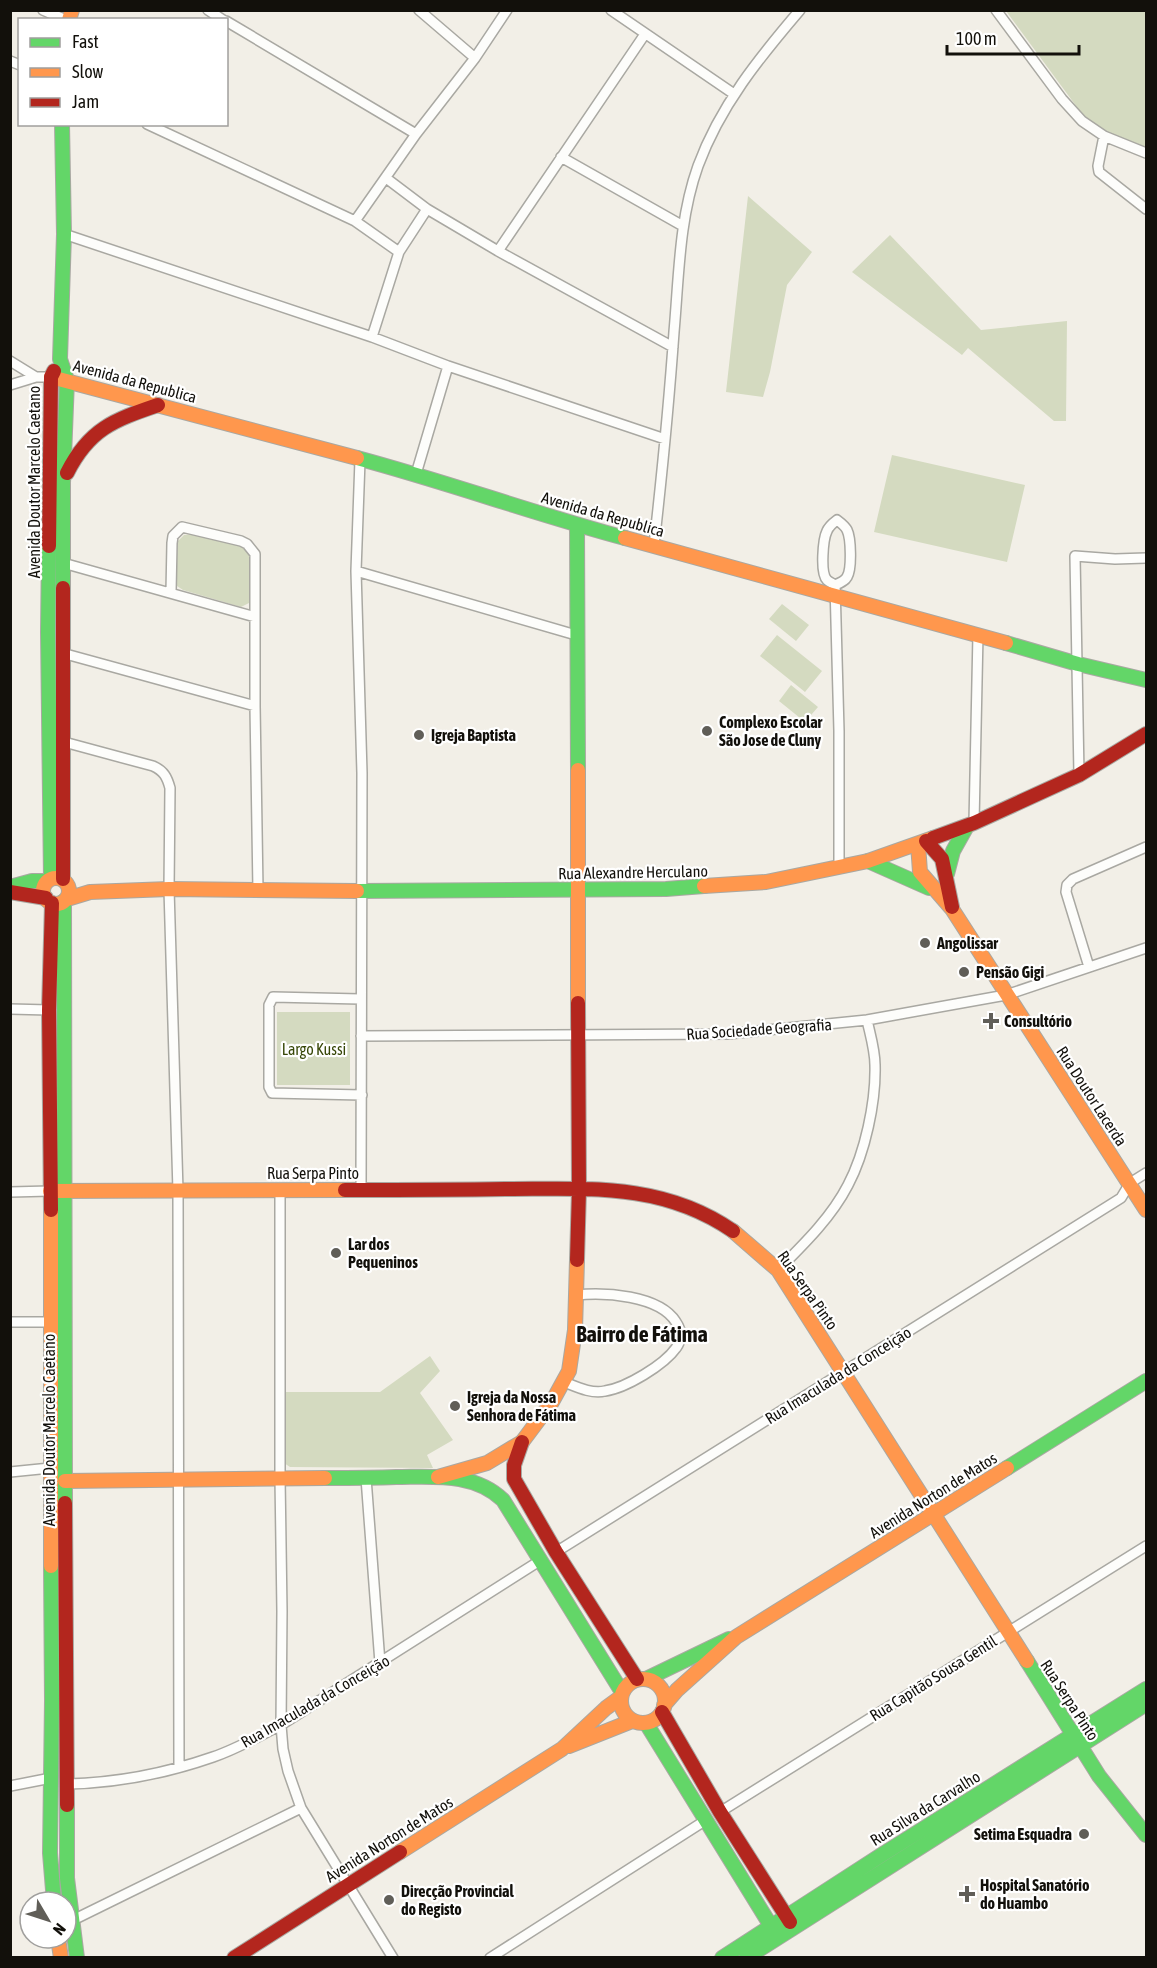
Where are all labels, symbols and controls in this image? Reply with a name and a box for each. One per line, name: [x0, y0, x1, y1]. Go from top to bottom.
legend: [18, 18, 228, 126]
scale bar: [947, 18, 1079, 56]
text: 100 m: [956, 28, 997, 49]
text: Fast: [72, 31, 99, 52]
text: Slow: [72, 61, 103, 82]
text: Jam: [72, 91, 99, 112]
street label: Avenida da Republica: [71, 356, 199, 407]
street label: Avenida Doutor Marcelo Caetano: [25, 386, 43, 578]
street label: Avenida da Republica: [539, 488, 666, 541]
place label: Complexo Escolar São Jose de Cluny: [719, 713, 823, 749]
marker: Complexo Escolar São Jose de Cluny: [700, 724, 714, 738]
place label: Igreja Baptista: [431, 726, 516, 744]
marker: Igreja Baptista: [412, 728, 426, 742]
street label: Rua Alexandre Herculano: [558, 862, 708, 882]
place label: Angolissar: [936, 934, 998, 952]
marker: Angolissar: [918, 936, 932, 950]
place label: Pensão Gigi: [976, 963, 1045, 981]
marker: Pensão Gigi: [957, 965, 971, 979]
marker: Consultório: [982, 1012, 1000, 1030]
place label: Consultório: [1004, 1012, 1072, 1030]
street label: Rua Sociedade Geografia: [686, 1015, 832, 1044]
park label: Largo Kussi: [282, 1040, 346, 1059]
street label: Rua Doutor Lacerda: [1053, 1043, 1131, 1149]
street label: Rua Serpa Pinto: [267, 1164, 359, 1183]
place label: Lar dos Pequeninos: [348, 1235, 418, 1271]
marker: Lar dos Pequeninos: [329, 1246, 343, 1260]
street label: Rua Serpa Pinto: [773, 1247, 842, 1334]
district label: Bairro de Fátima: [576, 1321, 708, 1347]
street label: Rua Imaculada da Conceição: [762, 1323, 915, 1428]
street label: Avenida Doutor Marcelo Caetano: [40, 1334, 58, 1526]
place label: Igreja da Nossa Senhora de Fátima: [467, 1388, 576, 1424]
marker: Igreja da Nossa Senhora de Fátima: [448, 1399, 462, 1413]
street label: Avenida Norton de Matos: [866, 1448, 1000, 1541]
street label: Rua Capitão Sousa Gentil: [866, 1631, 1001, 1725]
street label: Rua Imaculada da Conceição: [238, 1651, 393, 1752]
street label: Rua Serpa Pinto: [1037, 1656, 1103, 1744]
street label: Rua Silva da Carvalho: [867, 1767, 983, 1849]
street label: Avenida Norton de Matos: [322, 1792, 456, 1885]
place label: Setima Esquadra: [974, 1825, 1072, 1843]
marker: Setima Esquadra: [1077, 1827, 1091, 1841]
place label: Hospital Sanatório do Huambo: [980, 1876, 1090, 1912]
place label: Direcção Provincial do Registo: [401, 1882, 515, 1918]
marker: Hospital Sanatório do Huambo: [958, 1885, 976, 1903]
north arrow: [18, 1890, 78, 1950]
marker: Direcção Provincial do Registo: [382, 1893, 396, 1907]
text: N: [50, 1920, 70, 1939]

